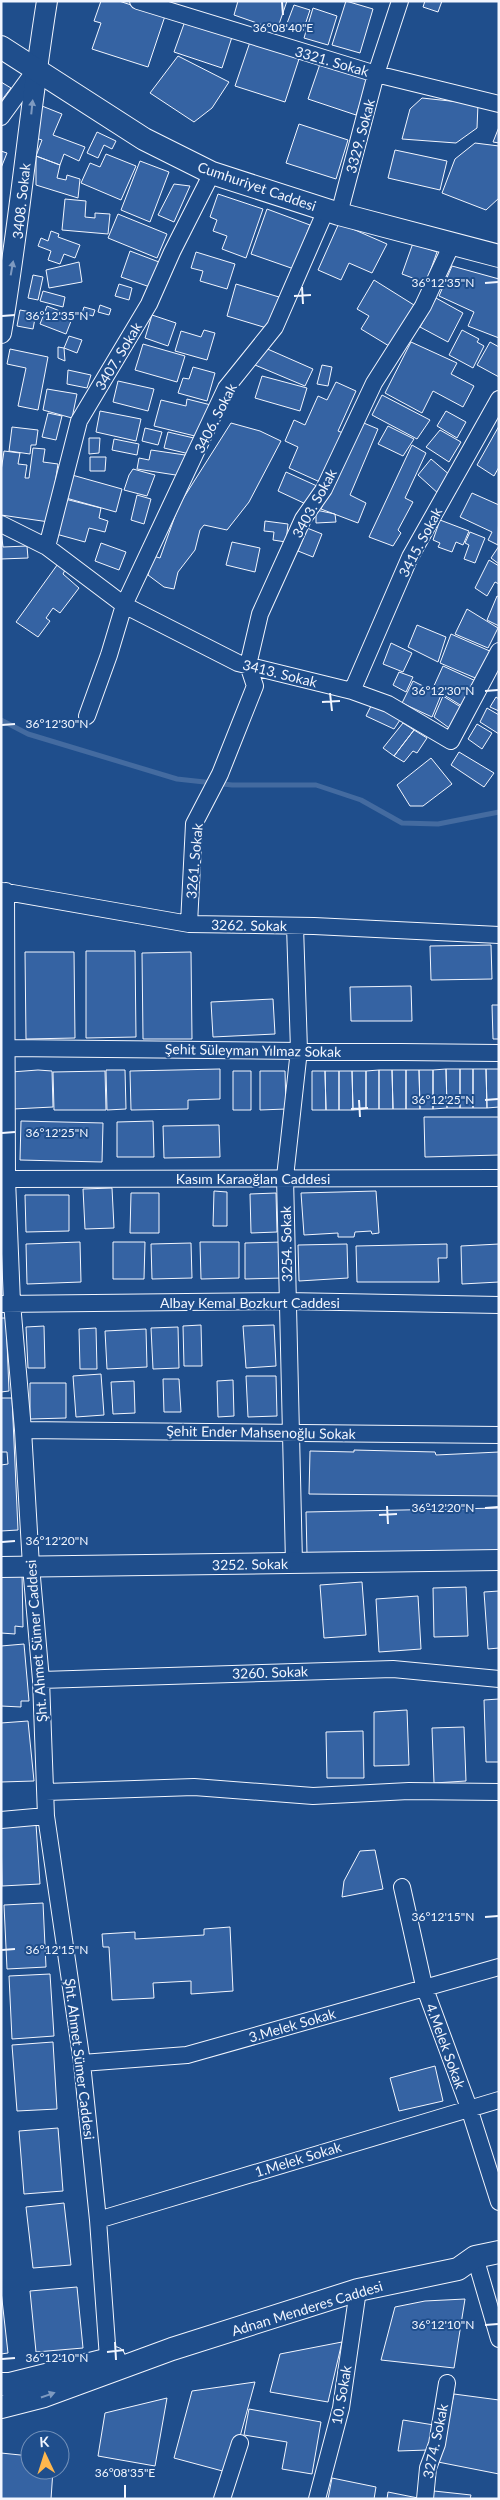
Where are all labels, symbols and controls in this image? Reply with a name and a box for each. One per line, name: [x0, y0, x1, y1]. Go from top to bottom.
text: 36°08'40"E: [253, 20, 313, 35]
street label: 3321. Sokak: [293, 42, 372, 80]
street label: 3329. Sokak: [342, 96, 378, 175]
one-way arrow: [28, 98, 36, 114]
street label: Cumhuriyet Caddesi: [195, 158, 319, 214]
street label: 3408. Sokak: [9, 161, 34, 240]
one-way arrow: [9, 260, 17, 276]
text: 36°12'35"N: [412, 275, 474, 290]
text: 36°12'35"N: [26, 308, 88, 323]
street label: 3407. Sokak: [91, 318, 145, 393]
street label: 3406. Sokak: [190, 379, 240, 456]
street label: 3403. Sokak: [288, 465, 340, 540]
street label: 3415. Sokak: [395, 504, 446, 580]
street label: 3413. Sokak: [241, 656, 320, 691]
text: 36°12'30"N: [412, 683, 474, 698]
text: 36°12'30"N: [26, 716, 88, 731]
street label: 3261. Sokak: [182, 822, 206, 900]
street label: 3262. Sokak: [211, 916, 288, 934]
street label: Şehit Süleyman Yılmaz Sokak: [165, 1040, 342, 1060]
text: 36°12'25"N: [412, 1092, 474, 1107]
text: 36°12'25"N: [26, 1125, 88, 1140]
street label: Kasım Karaoğlan Caddesi: [176, 1170, 330, 1187]
street label: 3254. Sokak: [277, 1205, 295, 1282]
street label: Albay Kemal Bozkurt Caddesi: [160, 1294, 340, 1311]
street label: Şehit Ender Mahsenoğlu Sokak: [166, 1422, 357, 1442]
text: 36°12'20"N: [412, 1500, 474, 1515]
text: 36°12'20"N: [26, 1533, 88, 1548]
street label: 3252. Sokak: [212, 1555, 289, 1573]
street label: Şht. Ahmet Sümer Caddesi: [22, 1559, 50, 1723]
street label: 3260. Sokak: [232, 1662, 309, 1682]
text: 36°12'15"N: [412, 1909, 474, 1924]
text: 36°12'15"N: [26, 1942, 88, 1957]
street label: Şht. Ahmet Sümer Caddesi: [62, 1977, 98, 2141]
street label: 4.Melek Sokak: [423, 2001, 470, 2092]
street label: 3.Melek Sokak: [247, 2004, 338, 2046]
street label: 1.Melek Sokak: [253, 2138, 344, 2180]
street label: Adnan Menderes Caddesi: [229, 2277, 385, 2339]
text: 36°12'10"N: [412, 2317, 474, 2332]
text: 36°12'10"N: [26, 2350, 88, 2365]
street label: 10. Sokak: [327, 2363, 355, 2426]
one-way arrow: [41, 2390, 56, 2398]
street label: 3274. Sokak: [419, 2401, 451, 2480]
north arrow: [20, 2430, 70, 2480]
text: K: [39, 2433, 50, 2450]
text: 36°08'35"E: [95, 2465, 155, 2480]

